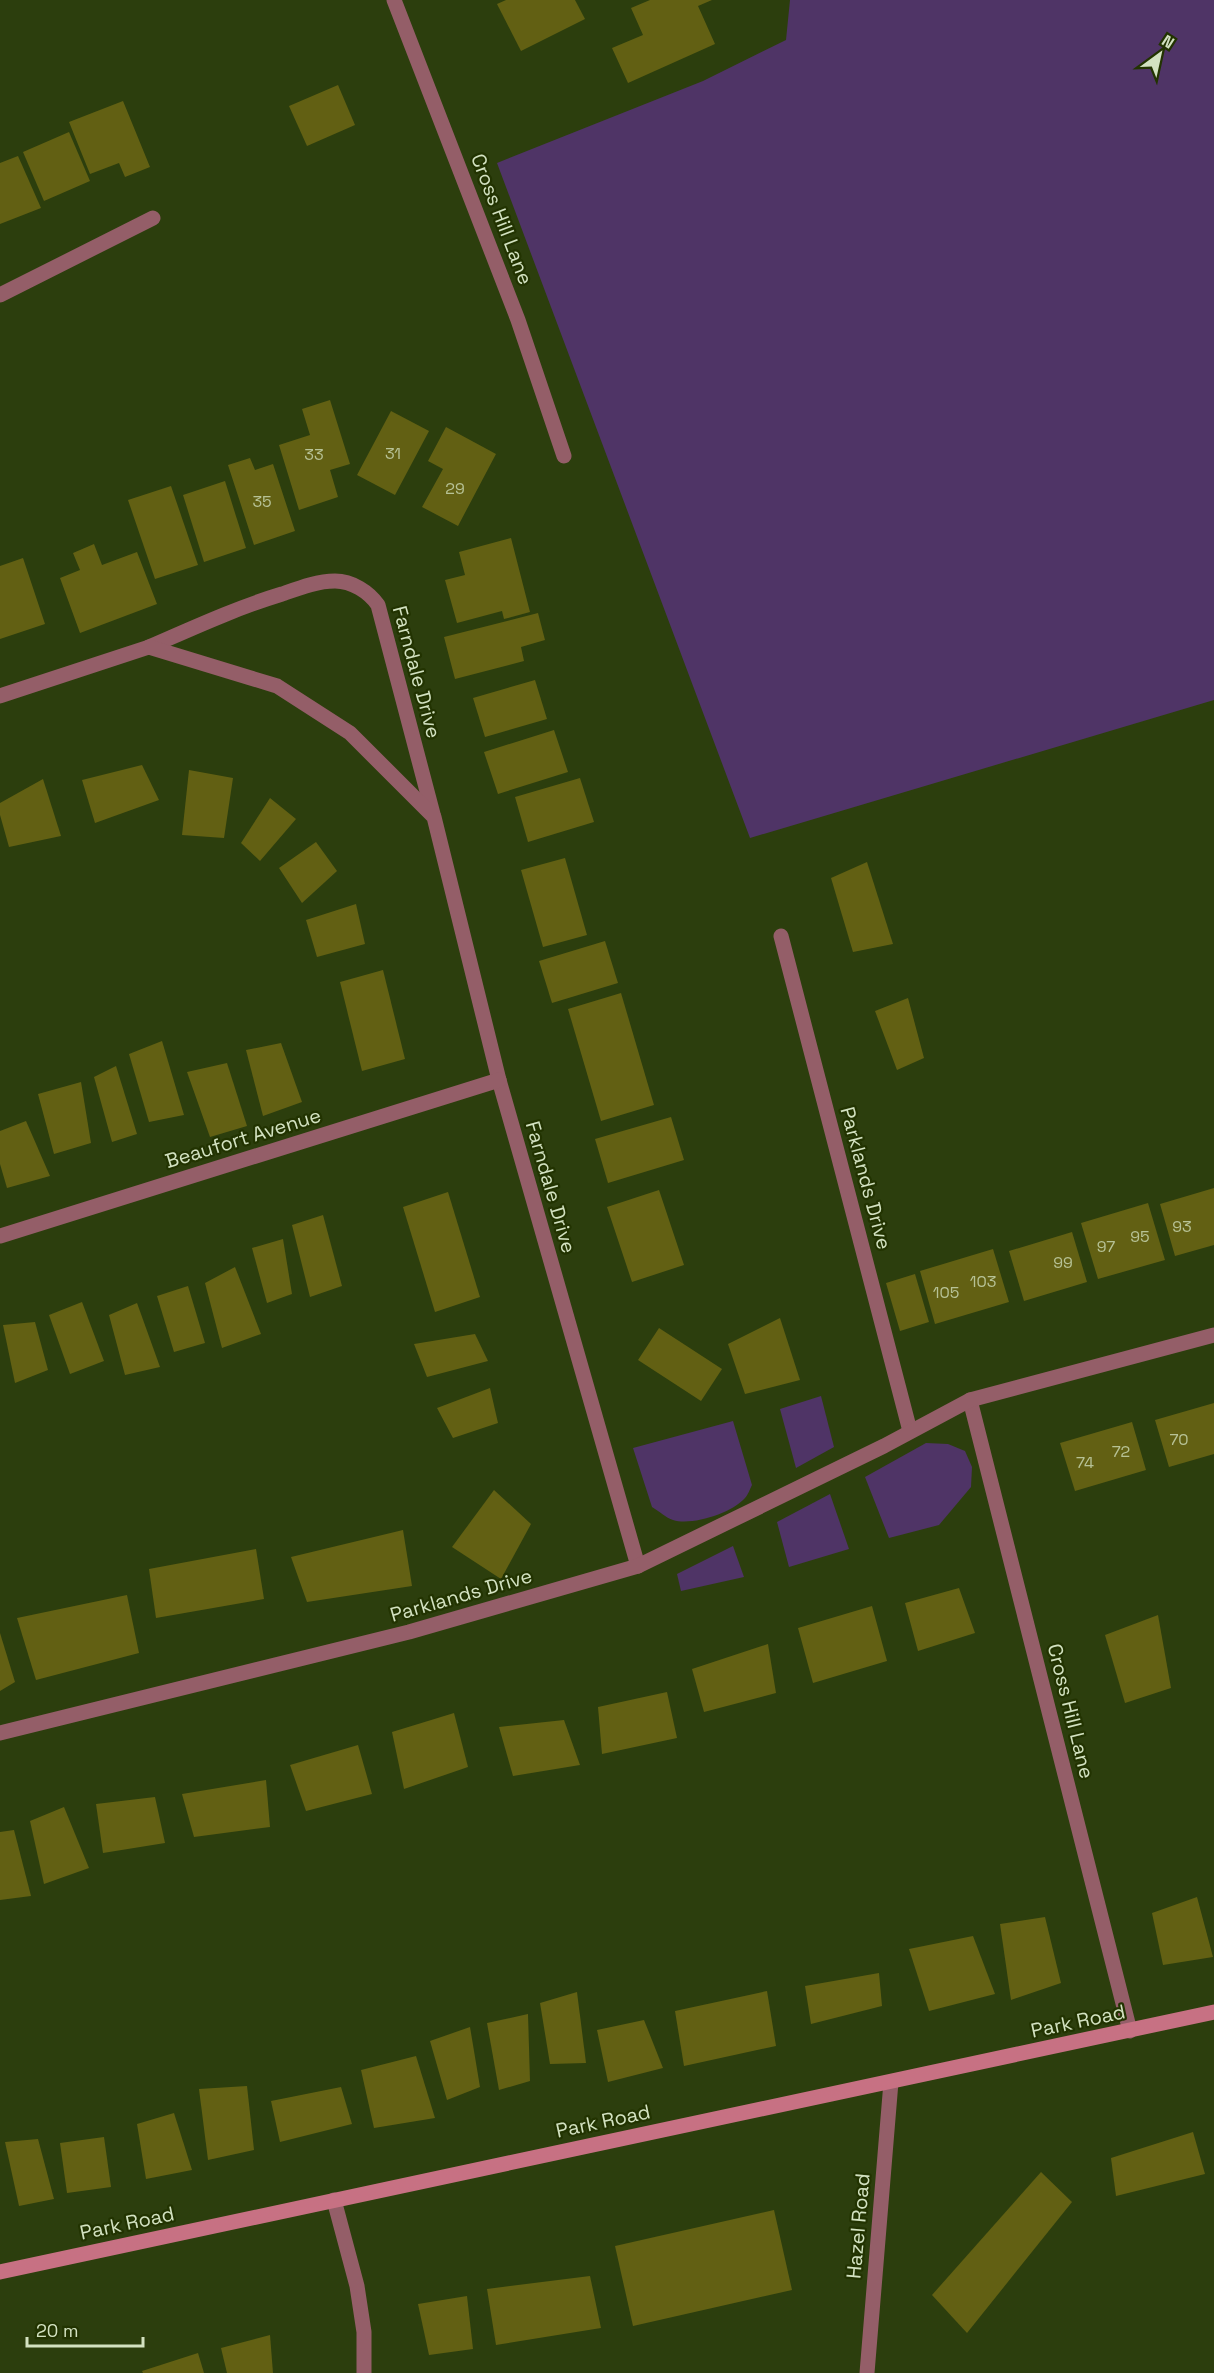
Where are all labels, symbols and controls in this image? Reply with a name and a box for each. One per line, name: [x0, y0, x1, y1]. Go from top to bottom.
north arrow: [1130, 24, 1190, 84]
text: N: [1158, 30, 1178, 54]
street label: Cross Hill Lane: [465, 150, 539, 288]
house number: 31: [385, 443, 401, 464]
house number: 33: [304, 444, 324, 465]
house number: 29: [445, 478, 465, 499]
house number: 35: [252, 491, 272, 512]
street label: Farndale Drive: [387, 603, 447, 741]
street label: Beaufort Avenue: [162, 1102, 324, 1174]
street label: Parklands Drive: [834, 1104, 898, 1252]
street label: Farndale Drive: [520, 1118, 582, 1256]
house number: 93: [1172, 1216, 1192, 1237]
house number: 95: [1130, 1226, 1150, 1247]
house number: 97: [1097, 1236, 1115, 1257]
house number: 99: [1053, 1252, 1073, 1273]
house number: 103: [970, 1271, 996, 1292]
house number: 105: [933, 1282, 959, 1303]
house number: 70: [1169, 1429, 1189, 1450]
house number: 72: [1112, 1441, 1130, 1462]
house number: 74: [1076, 1452, 1094, 1473]
street label: Parklands Drive: [387, 1562, 535, 1628]
street label: Cross Hill Lane: [1042, 1641, 1100, 1781]
street label: Park Road: [1028, 1998, 1128, 2044]
street label: Park Road: [553, 2098, 653, 2144]
street label: Hazel Road: [840, 2172, 876, 2280]
street label: Park Road: [77, 2200, 177, 2246]
scale bar: [27, 2310, 142, 2348]
text: 20 m: [36, 2319, 79, 2342]

